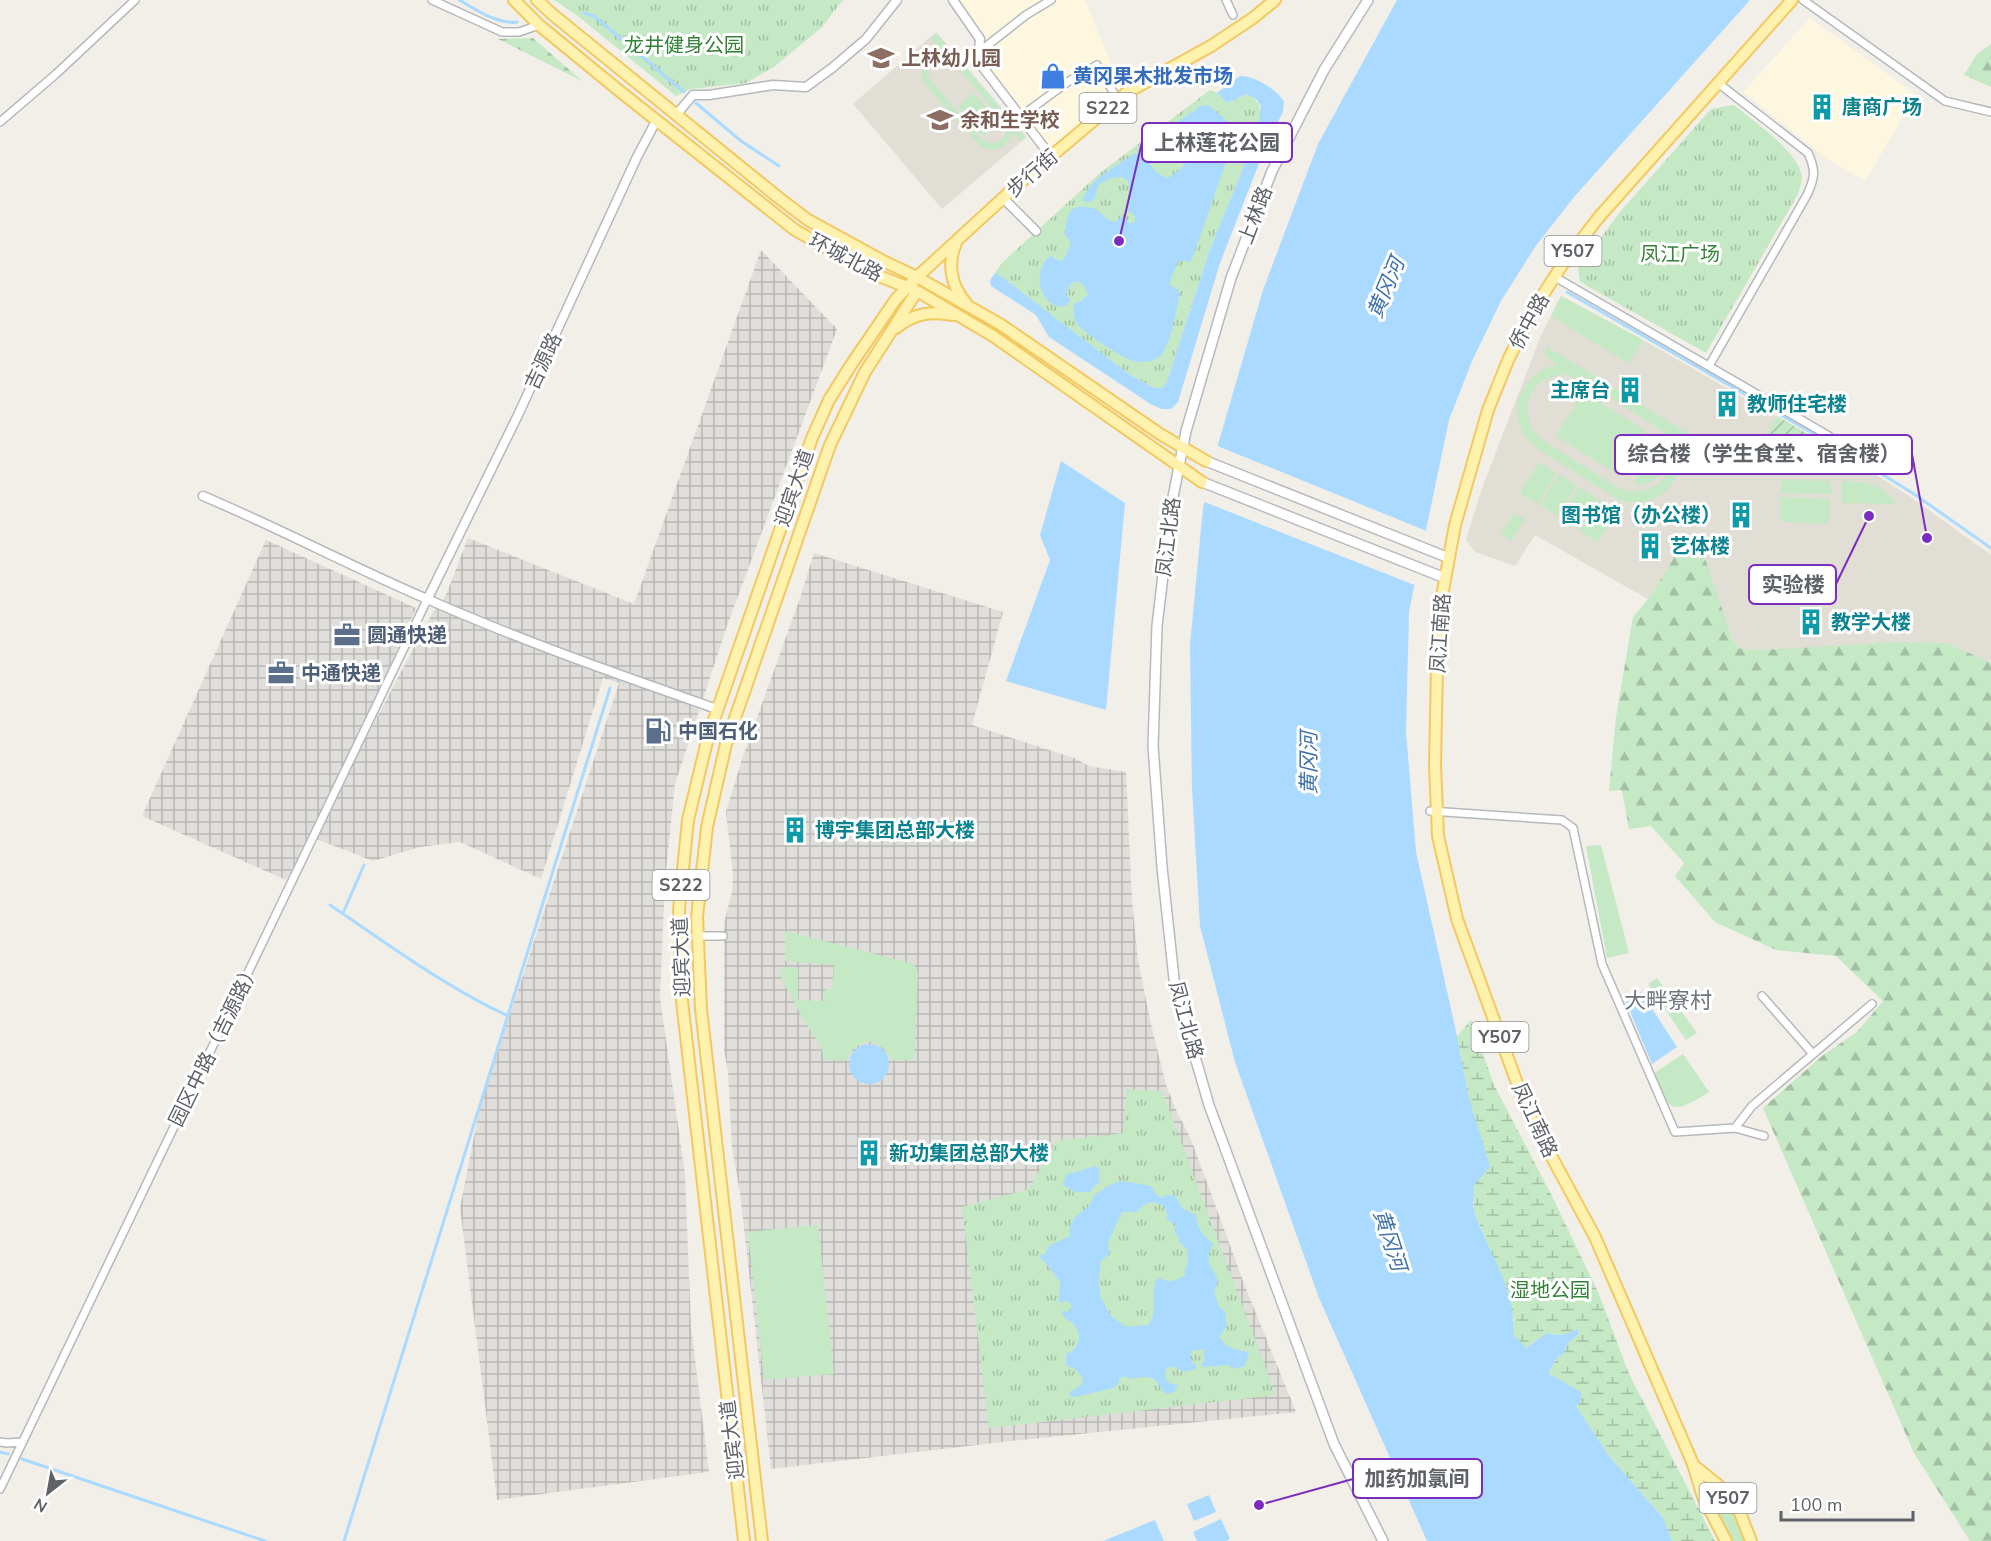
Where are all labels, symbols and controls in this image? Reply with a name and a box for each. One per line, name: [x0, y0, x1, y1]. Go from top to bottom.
park label: 龙井健身公园: [624, 32, 744, 59]
school or university icon: 上林幼儿园: [866, 43, 896, 73]
place label: 上林幼儿园: [901, 45, 1001, 72]
shop icon: 黄冈果木批发市场: [1038, 61, 1068, 91]
place label: 黄冈果木批发市场: [1073, 63, 1233, 90]
building icon: 唐商广场: [1807, 92, 1837, 122]
road number: S222: [1080, 93, 1136, 123]
place label: 唐商广场: [1842, 94, 1922, 121]
school or university icon: 余和生学校: [925, 105, 955, 135]
place label: 余和生学校: [960, 107, 1060, 134]
callout: 上林莲花公园: [1142, 123, 1292, 162]
text: 上林莲花公园: [1154, 129, 1280, 157]
street label: 步行街: [1001, 144, 1064, 203]
street label: 上林路: [1232, 182, 1279, 248]
street label: 环城北路: [804, 227, 887, 288]
road number: Y507: [1544, 236, 1602, 266]
park label: 凤江广场: [1640, 241, 1720, 268]
water label: 黄冈河: [1361, 250, 1413, 322]
street label: 侨中路: [1503, 288, 1556, 354]
street label: 吉源路: [519, 328, 568, 394]
building icon: 主席台: [1615, 375, 1645, 405]
place label: 主席台: [1550, 377, 1610, 404]
building icon: 教师住宅楼: [1712, 389, 1742, 419]
place label: 教师住宅楼: [1747, 391, 1847, 418]
callout: 综合楼（学生食堂、宿舍楼）: [1615, 435, 1912, 474]
text: 综合楼（学生食堂、宿舍楼）: [1628, 440, 1901, 468]
street label: 迎宾大道: [769, 446, 820, 530]
street label: 凤江北路: [1150, 496, 1187, 578]
building icon: 图书馆（办公楼）: [1726, 500, 1756, 530]
place label: 图书馆（办公楼）: [1561, 502, 1721, 529]
building icon: 艺体楼: [1635, 531, 1665, 561]
place label: 艺体楼: [1670, 533, 1730, 560]
callout: 实验楼: [1749, 565, 1836, 604]
text: 实验楼: [1762, 571, 1825, 599]
street label: 凤江南路: [1424, 592, 1457, 674]
building icon: 教学大楼: [1796, 607, 1826, 637]
place label: 教学大楼: [1831, 609, 1911, 636]
office icon: 圆通快递: [332, 620, 362, 650]
place label: 圆通快递: [367, 622, 447, 649]
office icon: 中通快递: [266, 658, 296, 688]
place label: 中通快递: [301, 660, 381, 687]
fuel station icon: 中国石化: [643, 716, 673, 746]
place label: 中国石化: [678, 718, 758, 745]
water label: 黄冈河: [1295, 728, 1323, 795]
building icon: 博宇集团总部大楼: [780, 815, 810, 845]
place label: 博宇集团总部大楼: [815, 817, 975, 844]
road number: S222: [652, 870, 710, 900]
street label: 迎宾大道: [667, 917, 696, 997]
street label: 园区中路（吉源路）: [163, 957, 266, 1131]
street label: 凤江北路: [1162, 978, 1209, 1062]
district label: 大畔寮村: [1624, 986, 1712, 1016]
road number: Y507: [1472, 1022, 1528, 1052]
street label: 凤江南路: [1505, 1078, 1564, 1162]
building icon: 新功集团总部大楼: [854, 1138, 884, 1168]
place label: 新功集团总部大楼: [889, 1140, 1049, 1167]
water label: 黄冈河: [1367, 1206, 1414, 1278]
park label: 湿地公园: [1510, 1277, 1590, 1304]
street label: 迎宾大道: [714, 1399, 751, 1481]
callout: 加药加氯间: [1353, 1459, 1482, 1498]
north arrow: [18, 1463, 78, 1523]
text: 加药加氯间: [1365, 1465, 1470, 1493]
road number: Y507: [1700, 1483, 1756, 1513]
scale bar: [1781, 1484, 1913, 1522]
text: N: [30, 1492, 52, 1518]
text: 100 m: [1790, 1493, 1842, 1517]

